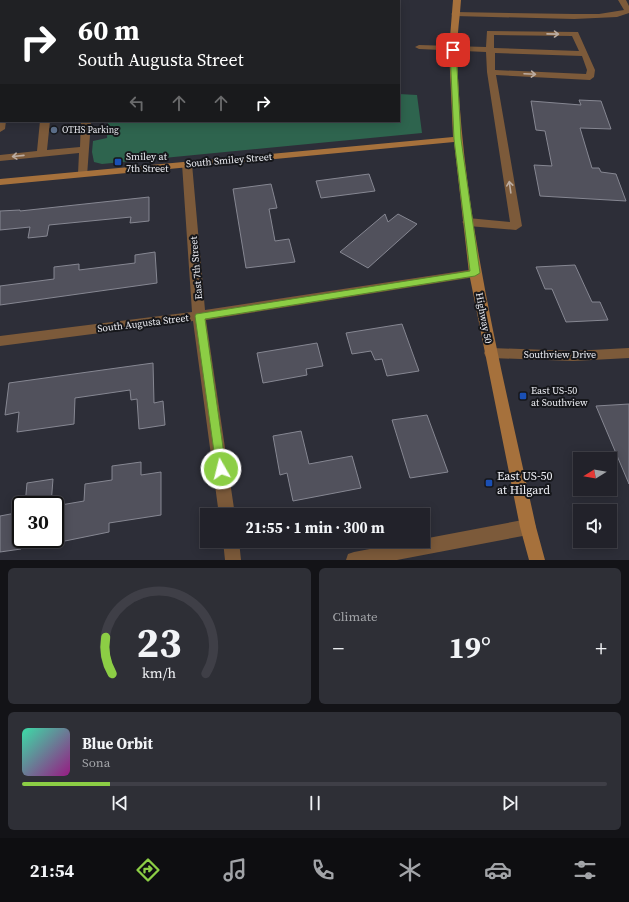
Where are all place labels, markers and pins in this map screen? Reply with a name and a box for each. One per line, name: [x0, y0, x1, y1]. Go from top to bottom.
pin: [436, 33, 470, 67]
place label: OTHS Parking: [62, 124, 119, 136]
marker: OTHS Parking: [49, 125, 59, 135]
place label: Smiley at 7th Street: [126, 150, 169, 175]
marker: Smiley at 7th Street: [113, 157, 123, 167]
place label: East US-50 at Southview: [531, 384, 588, 409]
marker: East US-50 at Southview: [518, 391, 528, 401]
place label: East US-50 at Hilgard: [497, 468, 553, 498]
marker: East US-50 at Hilgard: [484, 478, 494, 488]

